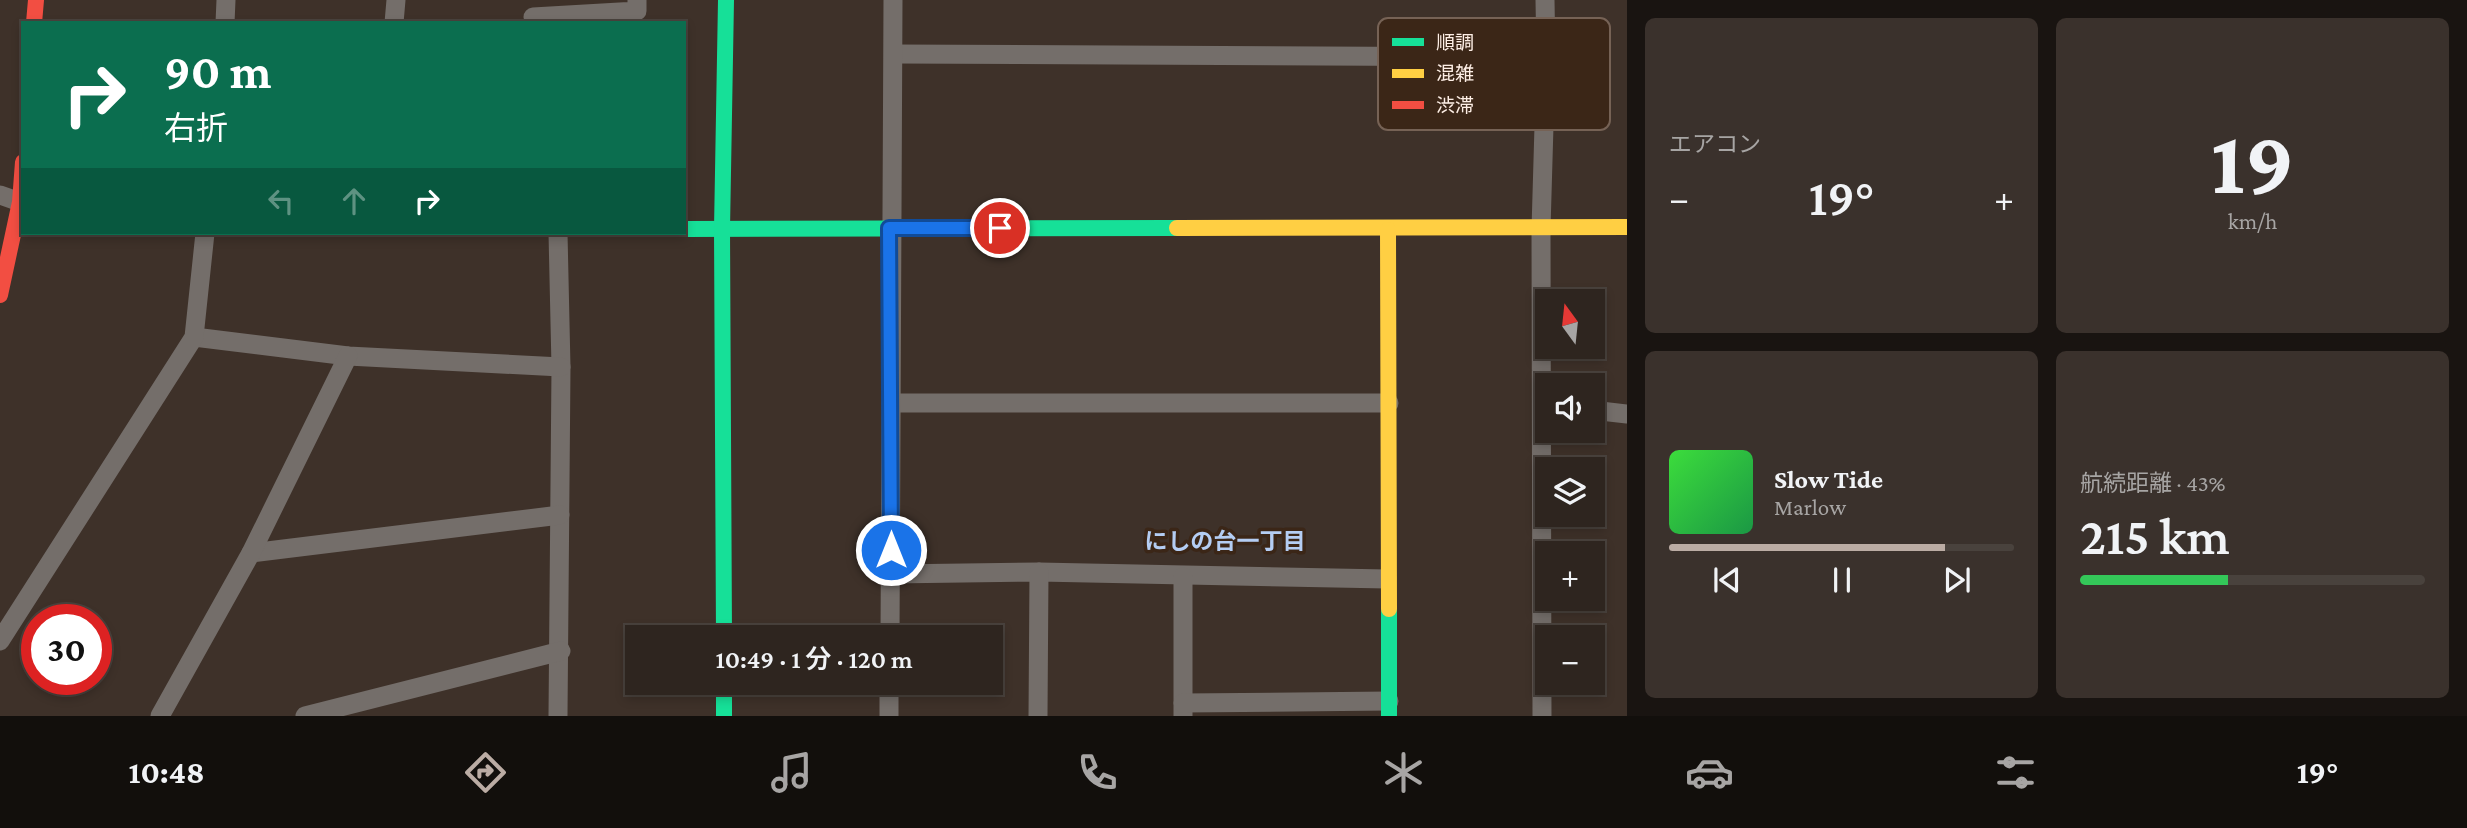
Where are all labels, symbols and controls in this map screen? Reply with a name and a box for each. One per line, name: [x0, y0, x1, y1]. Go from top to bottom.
legend: [1378, 18, 1610, 130]
text: 順調: [1436, 32, 1474, 53]
text: 90 m: [164, 44, 271, 99]
icon: right: [49, 49, 140, 140]
text: 混雑: [1436, 63, 1474, 84]
text: 渋滞: [1436, 95, 1474, 116]
text: 右折: [164, 110, 228, 146]
text: 19: [2211, 111, 2294, 213]
text: エアコン: [1669, 131, 1761, 157]
text: 19°: [1809, 168, 1874, 226]
text: −: [1669, 177, 1689, 219]
text: +: [1994, 177, 2014, 219]
icon: left: [262, 182, 300, 220]
icon: ahead: [335, 182, 373, 220]
icon: right: [408, 182, 446, 220]
pin: [970, 198, 1030, 258]
text: km/h: [2228, 208, 2277, 234]
icon: arrive: [981, 209, 1019, 247]
north arrow: [1535, 289, 1605, 359]
map controls: [1535, 289, 1605, 695]
button: sound: [1535, 373, 1605, 443]
button: layers: [1535, 457, 1605, 527]
text: Slow Tide: [1774, 465, 1883, 494]
text: 航続距離 · 43%: [2080, 470, 2226, 496]
text: Marlow: [1774, 494, 1846, 520]
text: 215 km: [2080, 507, 2230, 565]
position arrow: [854, 513, 928, 587]
district label: にしの台一丁目: [1145, 528, 1306, 554]
button: +: [1535, 541, 1605, 611]
icon: previous: [1708, 561, 1746, 599]
icon: pause: [1823, 561, 1861, 599]
icon: next: [1938, 561, 1976, 599]
speed limit sign: 30: [21, 604, 112, 695]
button: −: [1535, 625, 1605, 695]
text: 10:49 · 1 分 · 120 m: [715, 645, 913, 674]
icon: directions: [461, 748, 510, 797]
icon: music: [767, 748, 816, 797]
icon: phone: [1073, 748, 1122, 797]
icon: climate: [1379, 748, 1428, 797]
icon: car: [1685, 748, 1734, 797]
icon: filters: [1991, 748, 2040, 797]
text: 10:48: [128, 754, 205, 790]
text: 19°: [2297, 754, 2339, 790]

